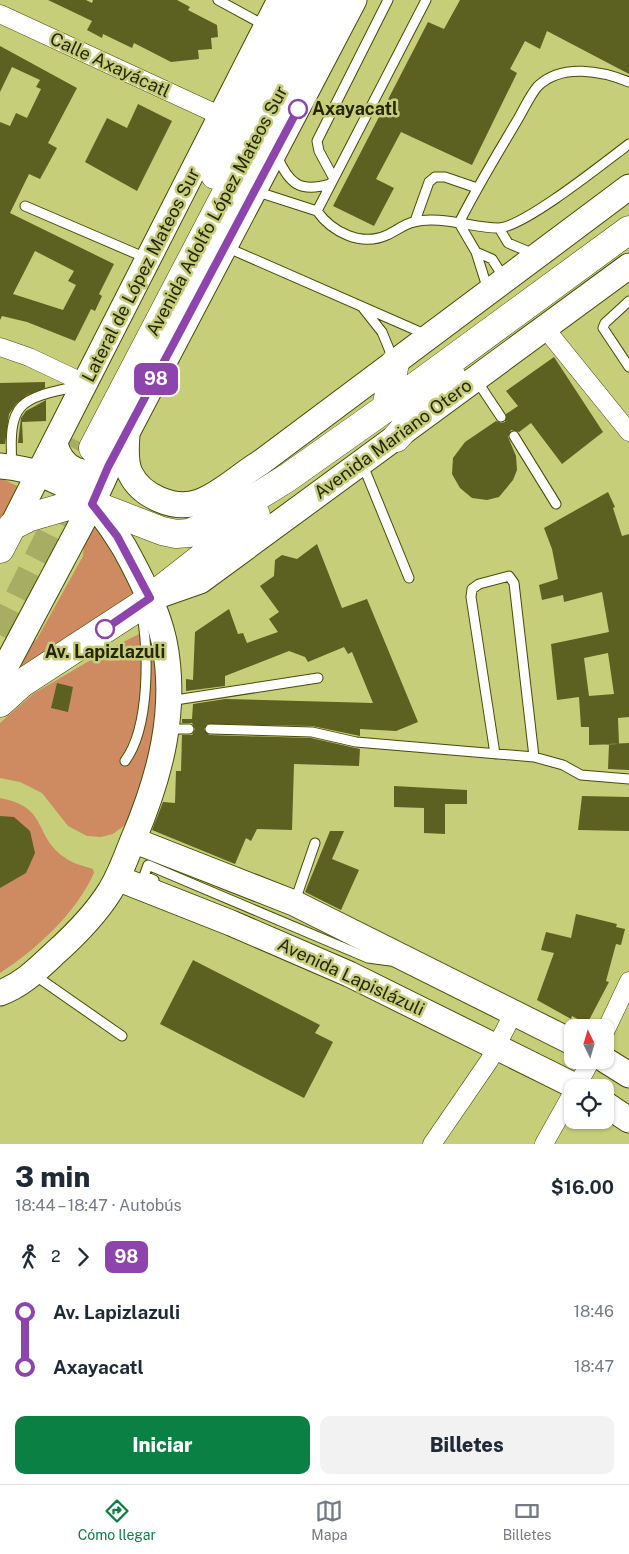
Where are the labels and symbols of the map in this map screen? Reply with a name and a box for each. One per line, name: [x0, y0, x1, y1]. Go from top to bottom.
street label: Calle Axayácatl: [47, 28, 174, 102]
street label: Avenida Adolfo López Mateos Sur: [142, 82, 292, 339]
place label: Axayacatl: [312, 98, 398, 119]
marker: Axayacatl: [288, 99, 308, 119]
street label: Lateral de López Mateos Sur: [77, 164, 204, 385]
line badge: 98: [134, 363, 178, 395]
street label: Avenida Mariano Otero: [310, 374, 476, 503]
marker: Av. Lapizlazuli: [95, 619, 115, 639]
place label: Av. Lapizlazuli: [45, 641, 165, 662]
street label: Avenida Lapislázuli: [275, 933, 428, 1020]
north arrow: [564, 1019, 614, 1069]

